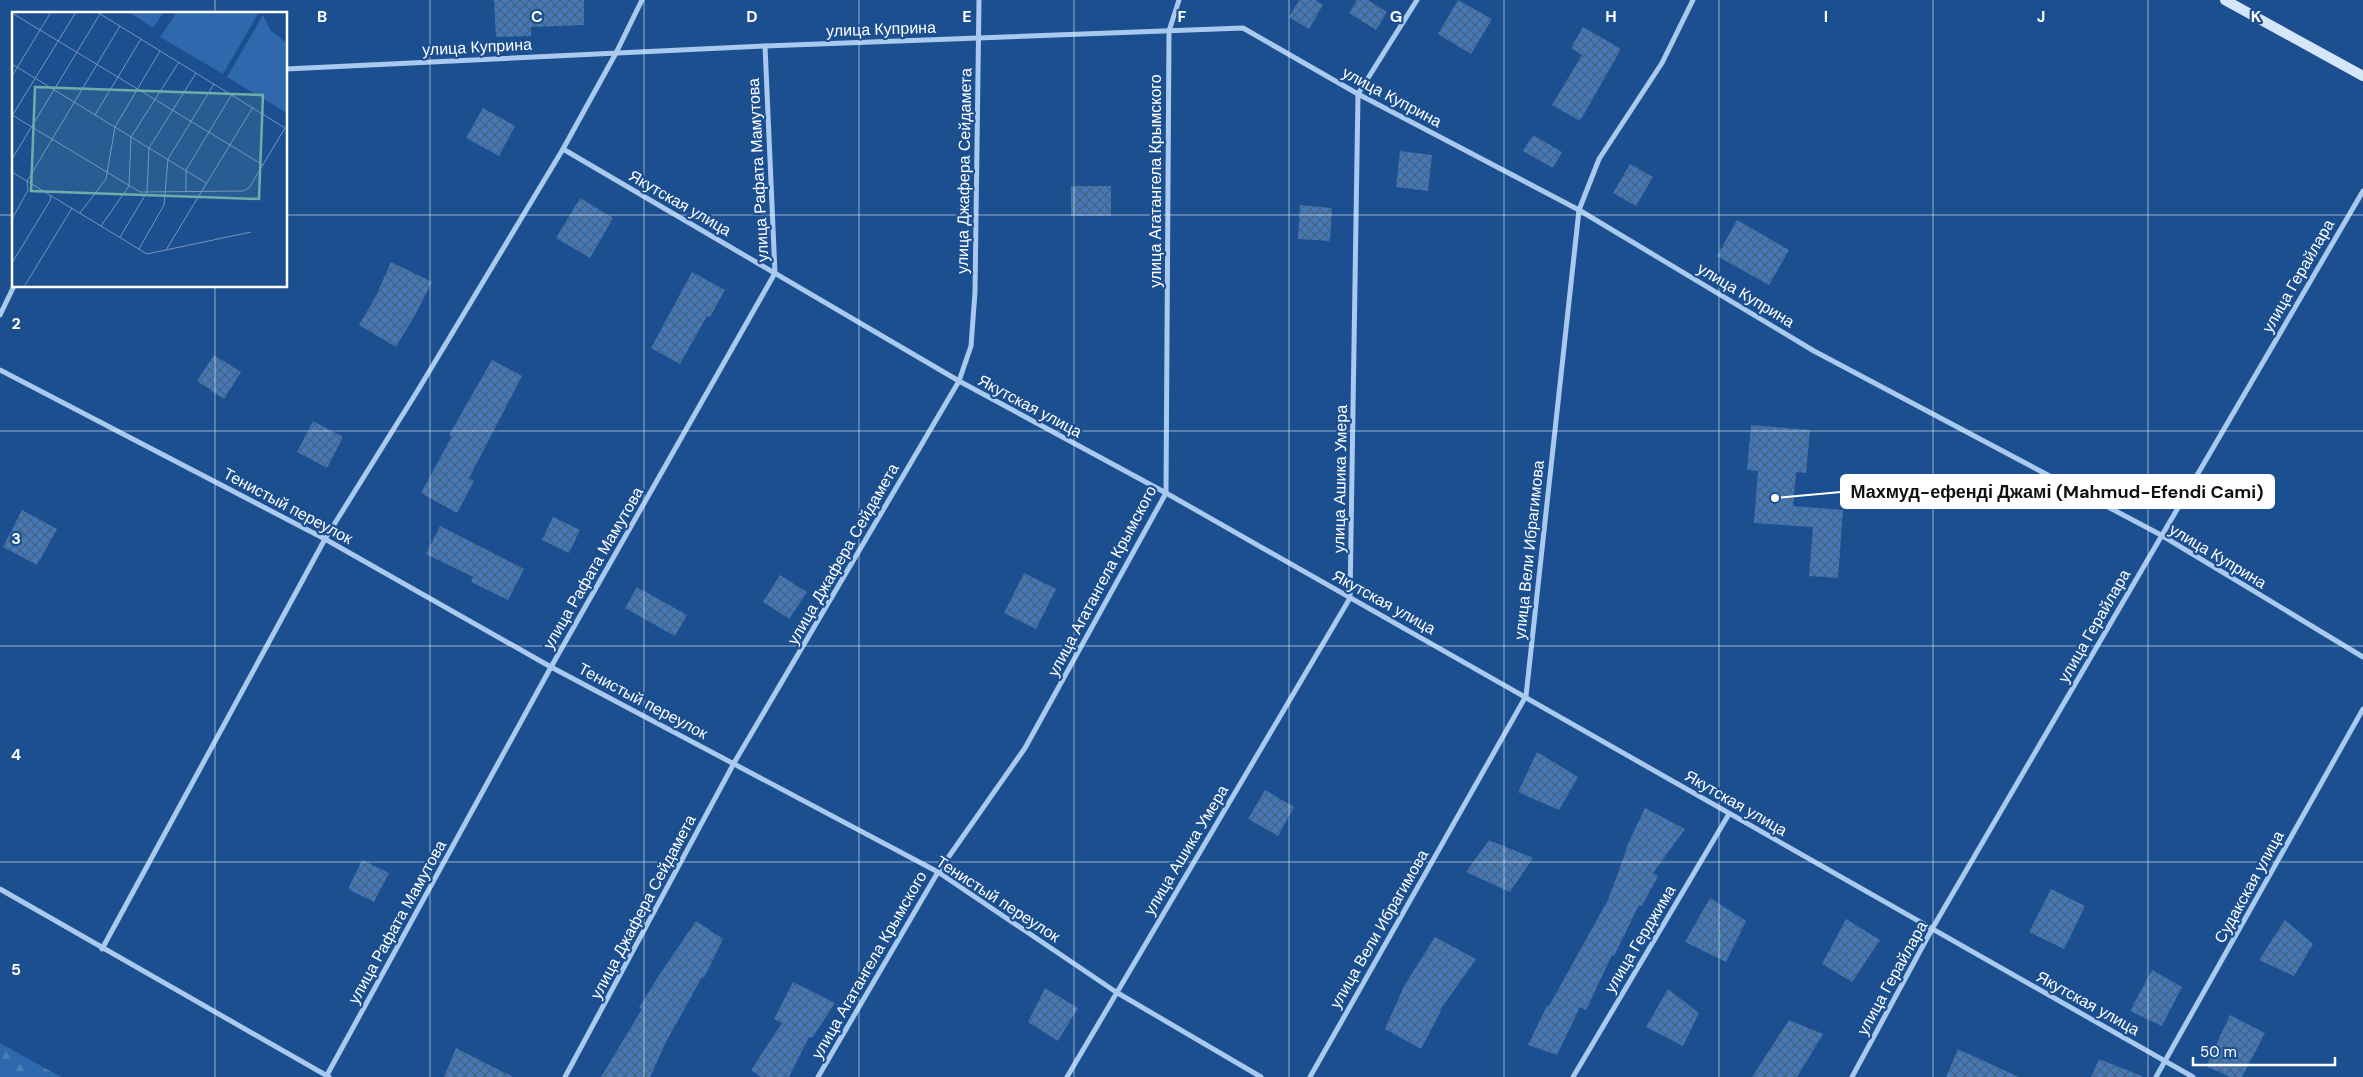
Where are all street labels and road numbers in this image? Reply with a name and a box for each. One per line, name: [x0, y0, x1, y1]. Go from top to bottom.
street label: улица Куприна: [826, 17, 936, 41]
street label: улица Куприна: [422, 34, 532, 60]
street label: улица Куприна: [1339, 62, 1445, 132]
street label: улица Джафера Сейдамета: [952, 68, 976, 274]
street label: улица Агатангела Крымского: [1145, 74, 1166, 288]
street label: улица Рафата Мамутова: [743, 77, 773, 263]
street label: Якутская улица: [625, 165, 735, 241]
street label: улица Герайлара: [2257, 215, 2339, 336]
street label: улица Куприна: [1694, 258, 1799, 332]
street label: Якутская улица: [974, 370, 1086, 442]
street label: улица Ашика Умера: [1328, 405, 1352, 553]
street label: улица Вели Ибрагимова: [1509, 459, 1549, 641]
street label: улица Джафера Сейдамета: [782, 460, 904, 648]
street label: Тенистый переулок: [220, 463, 357, 549]
street label: улица Агатангела Крымского: [1043, 482, 1161, 680]
street label: улица Рафата Мамутова: [538, 483, 648, 653]
street label: улица Куприна: [2166, 519, 2271, 593]
street label: Якутская улица: [1329, 565, 1439, 639]
street label: улица Герайлара: [2053, 565, 2135, 686]
street label: Тенистый переулок: [575, 658, 712, 744]
street label: Якутская улица: [1681, 765, 1791, 841]
street label: улица Ашика Умера: [1139, 781, 1233, 919]
street label: улица Джафера Сейдамета: [585, 811, 701, 1003]
street label: Судакская улица: [2209, 827, 2289, 947]
street label: улица Рафата Мамутова: [343, 836, 451, 1008]
street label: улица Вели Ибрагимова: [1325, 846, 1433, 1012]
street label: Тенистый переулок: [932, 851, 1065, 948]
street label: улица Агатангела Крымского: [807, 867, 931, 1063]
street label: улица Герджима: [1600, 881, 1681, 997]
street label: улица Герайлара: [1852, 917, 1932, 1039]
street label: Якутская улица: [2033, 966, 2143, 1040]

